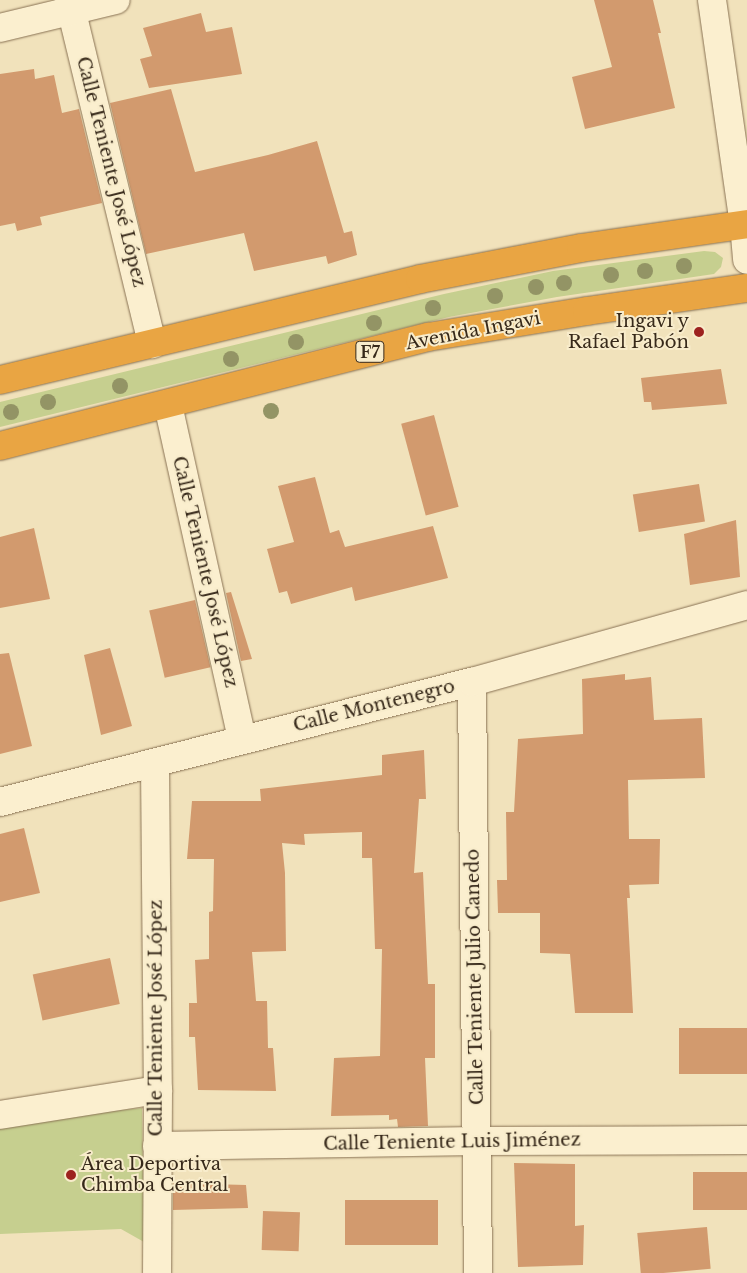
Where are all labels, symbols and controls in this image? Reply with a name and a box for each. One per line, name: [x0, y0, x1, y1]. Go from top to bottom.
street label: Calle Teniente José López: [72, 54, 150, 290]
street label: Avenida Ingavi: [404, 307, 542, 355]
place label: Ingavi y Rafael Pabón: [568, 311, 689, 354]
marker: Ingavi y Rafael Pabón: [693, 326, 705, 338]
road number: F7: [355, 338, 385, 366]
street label: Calle Teniente José López: [168, 454, 242, 690]
street label: Calle Montenegro: [291, 675, 457, 737]
street label: Calle Teniente Julio Canedo: [462, 848, 488, 1106]
street label: Calle Teniente José López: [145, 899, 167, 1137]
street label: Calle Teniente Luis Jiménez: [323, 1129, 581, 1155]
place label: Área Deportiva Chimba Central: [81, 1154, 229, 1196]
marker: Área Deportiva Chimba Central: [65, 1169, 77, 1181]

